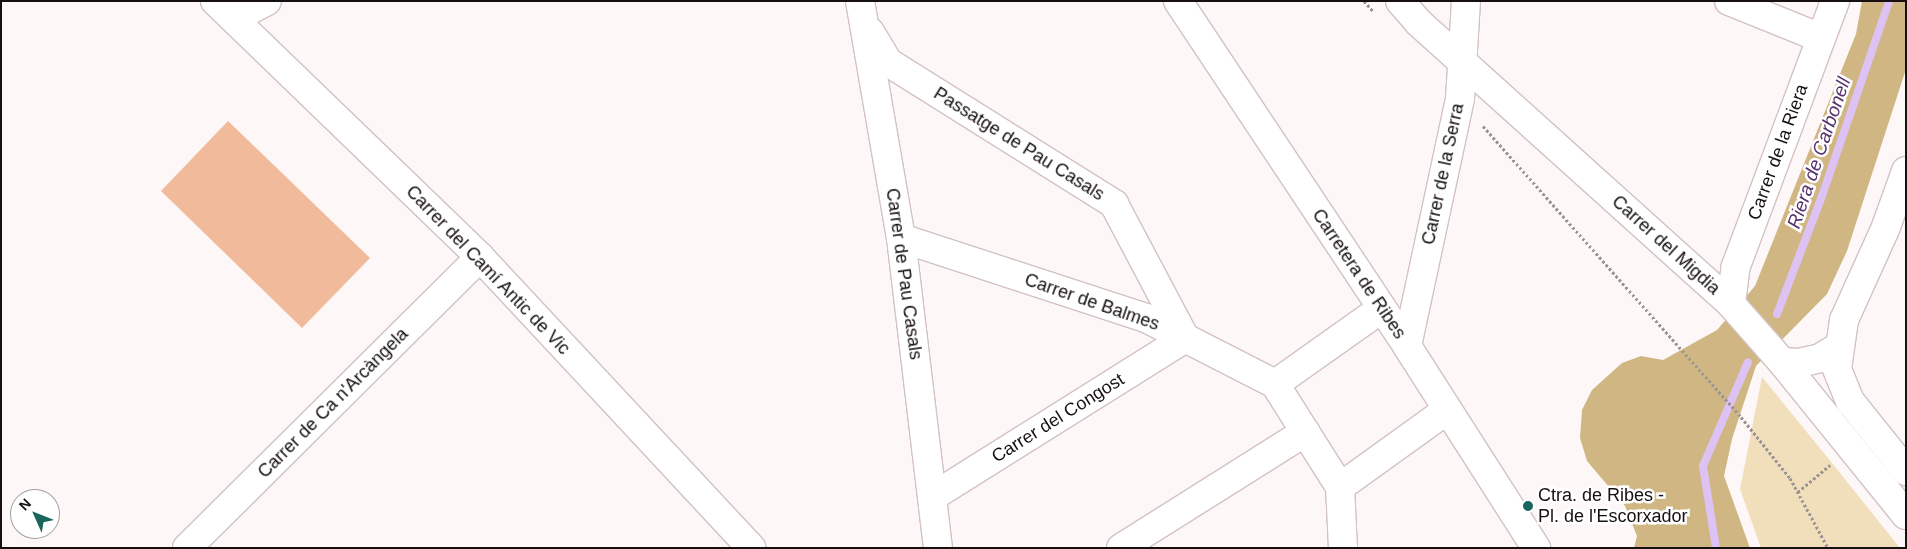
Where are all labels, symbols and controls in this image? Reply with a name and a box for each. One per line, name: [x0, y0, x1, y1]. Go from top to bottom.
water label: Riera de Carbonell: [1782, 74, 1856, 232]
street label: Carrer de la Riera: [1743, 81, 1813, 223]
street label: Passatge de Pau Casals: [930, 83, 1108, 205]
street label: Carrer de la Serra: [1417, 101, 1469, 247]
street label: Carrer del Camí Antic de Vic: [401, 181, 575, 359]
street label: Carrer de Pau Casals: [881, 187, 927, 361]
street label: Carrer del Migdia: [1607, 191, 1725, 299]
street label: Carretera de Ribes: [1308, 205, 1410, 343]
street label: Carrer de Balmes: [1022, 269, 1162, 335]
street label: Carrer de Ca n'Arcàngela: [253, 323, 413, 483]
street label: Carrer del Congost: [988, 369, 1128, 467]
place label: Ctra. de Ribes - Pl. de l'Escorxador: [1538, 485, 1688, 528]
north arrow: [10, 489, 60, 539]
text: N: [16, 495, 34, 513]
marker: Ctra. de Ribes - Pl. de l'Escorxador: [1522, 500, 1534, 512]

